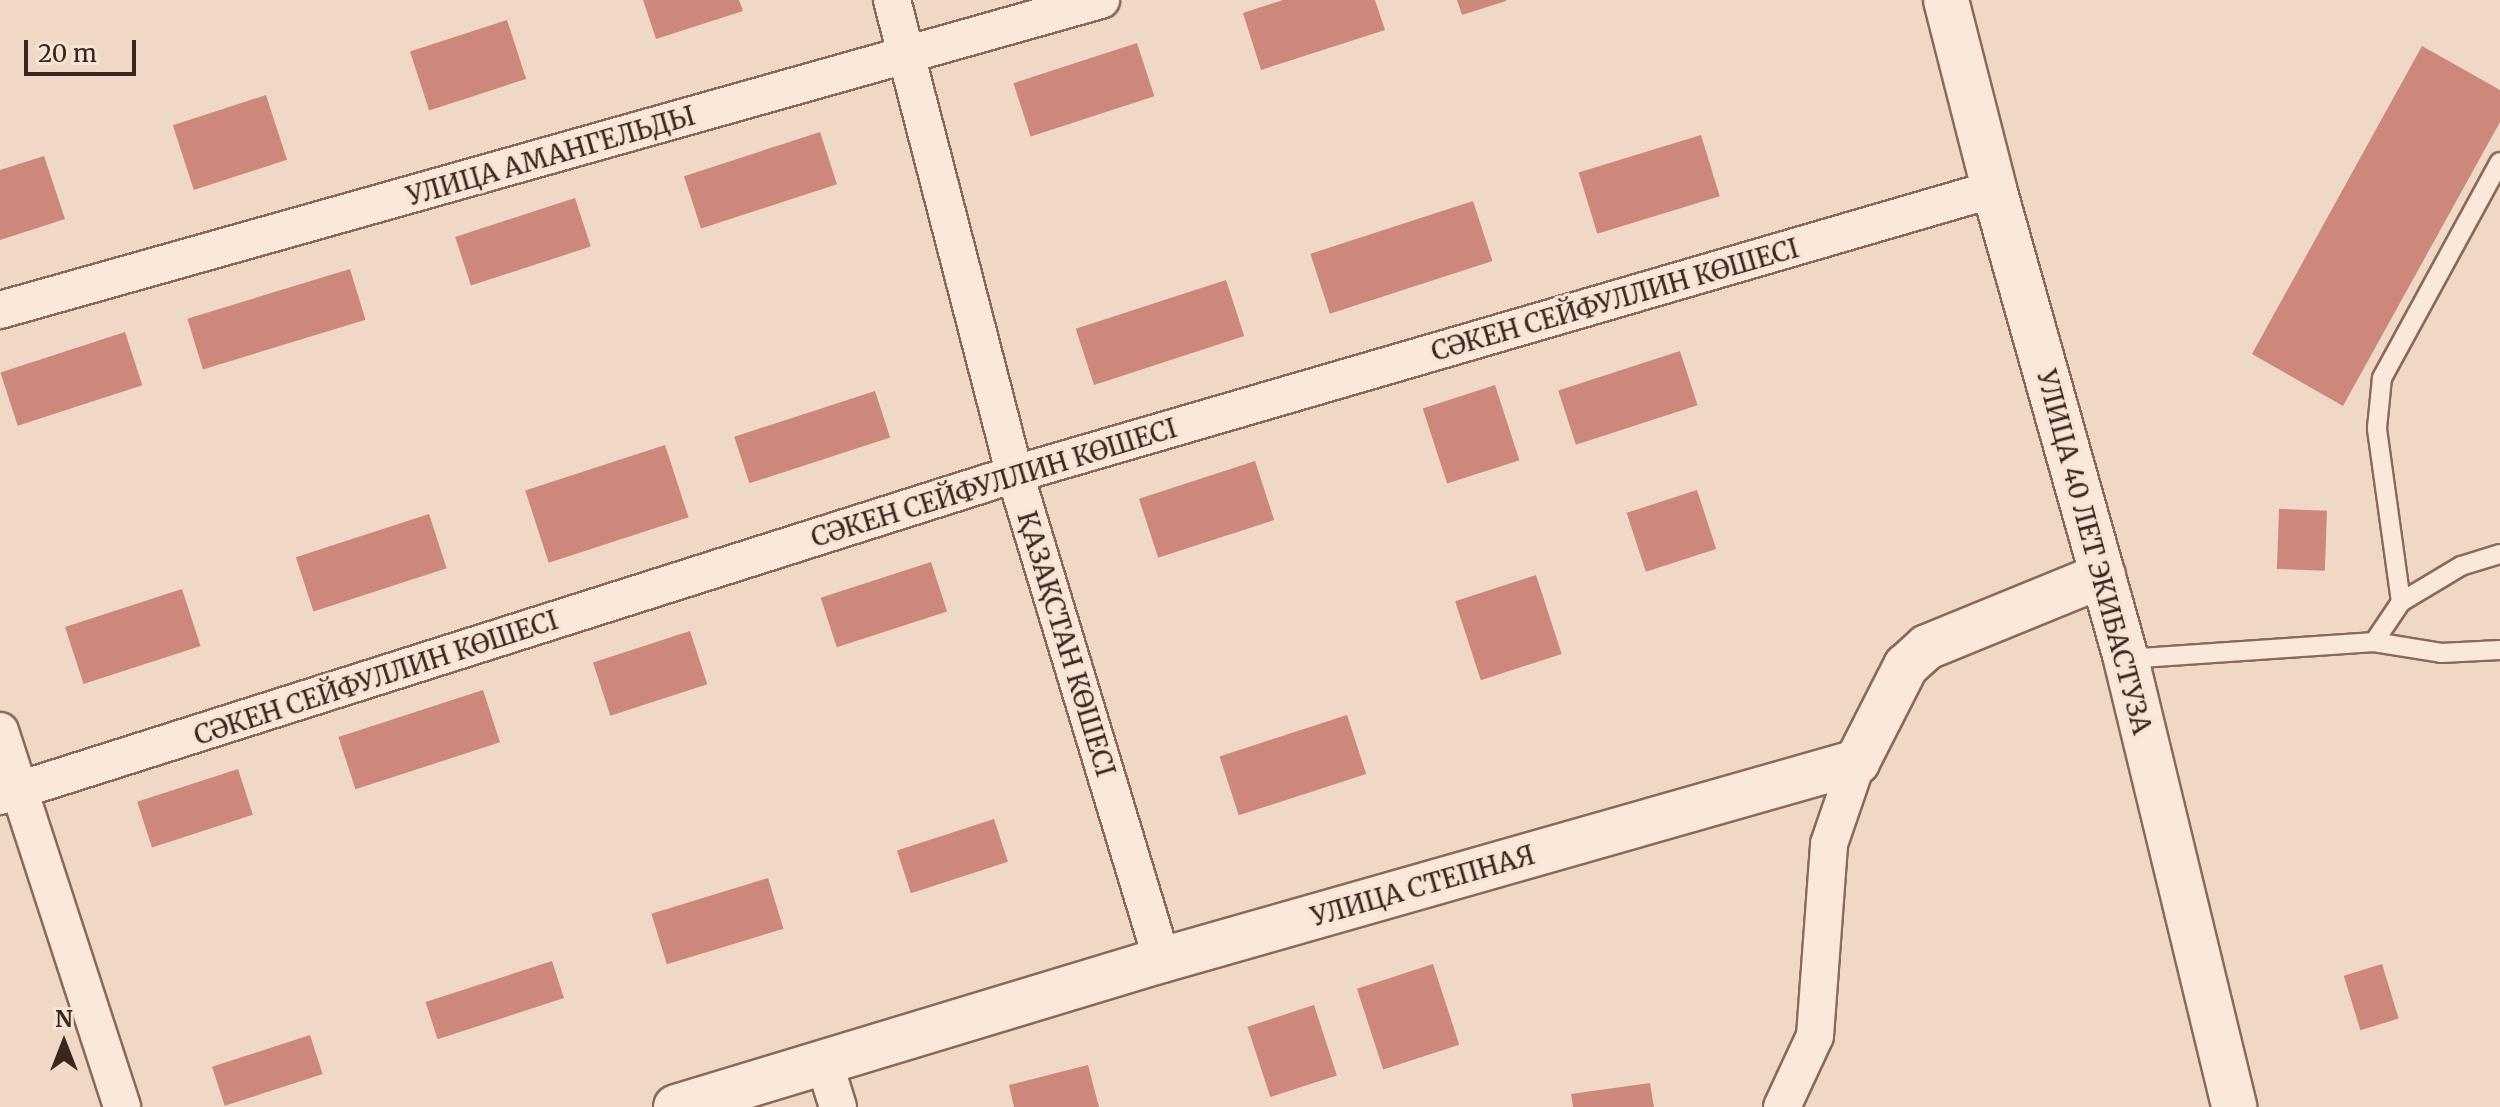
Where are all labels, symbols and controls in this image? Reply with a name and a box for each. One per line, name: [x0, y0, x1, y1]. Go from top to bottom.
scale bar: [28, 24, 140, 74]
text: 20 m: [38, 38, 97, 69]
street label: УЛИЦА АМАНГЕЛЬДЫ: [403, 100, 699, 212]
street label: СӘКЕН СЕЙФУЛЛИН КӨШЕСІ: [1428, 233, 1802, 367]
street label: УЛИЦА 40 ЛЕТ ЭКИБАСТУЗА: [2030, 366, 2158, 738]
street label: СӘКЕН СЕЙФУЛЛИН КӨШЕСІ: [807, 412, 1181, 554]
street label: ҚАЗАҚСТАН КӨШЕСІ: [1011, 508, 1121, 780]
street label: СӘКЕН СЕЙФУЛЛИН КӨШЕСІ: [190, 604, 562, 752]
street label: УЛИЦА СТЕПНАЯ: [1307, 839, 1539, 933]
north arrow: [24, 1003, 104, 1083]
text: N: [55, 1005, 73, 1033]

